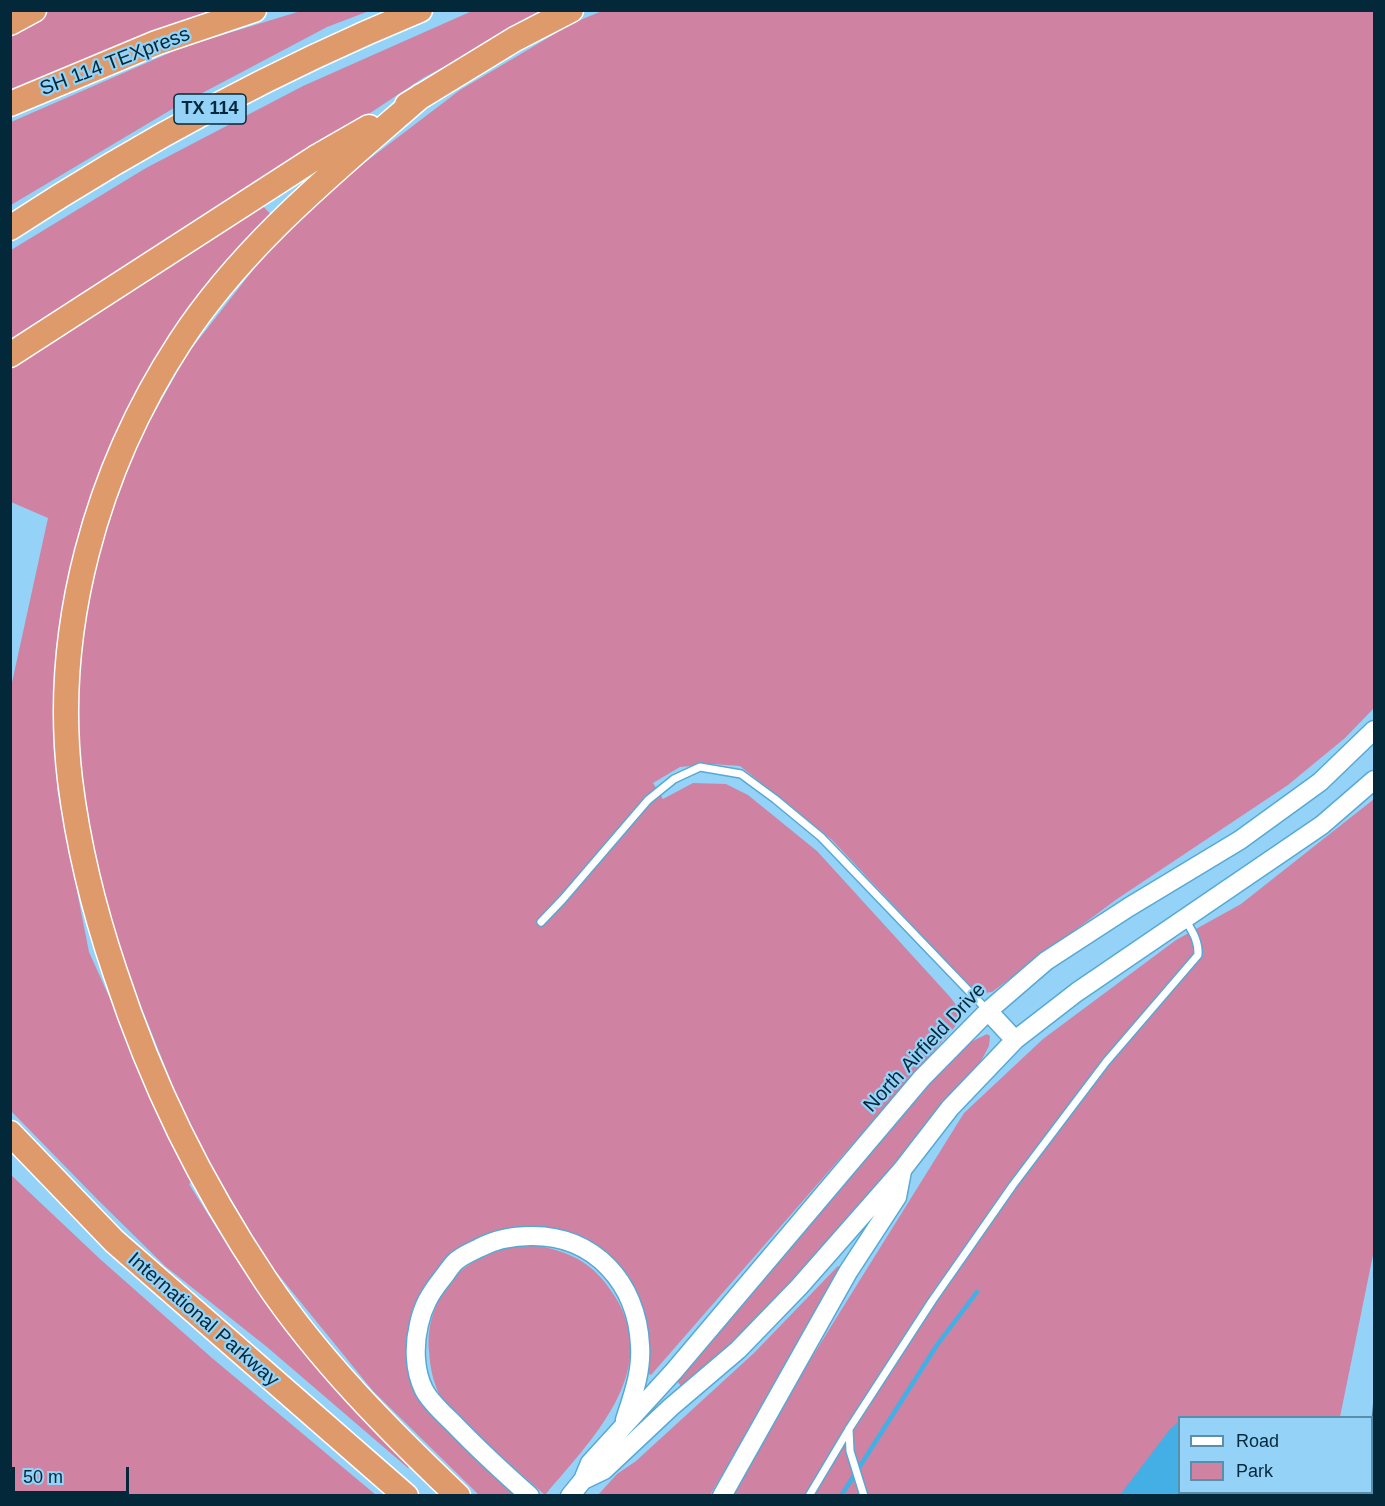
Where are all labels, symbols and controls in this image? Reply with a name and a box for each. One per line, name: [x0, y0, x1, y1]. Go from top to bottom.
street label: SH 114 TEXpress: [37, 22, 193, 102]
road number: TX 114: [174, 94, 246, 124]
street label: North Airfield Drive: [859, 978, 991, 1118]
street label: International Parkway: [123, 1248, 283, 1392]
legend: [1178, 1416, 1373, 1494]
text: Road: [1236, 1431, 1279, 1451]
scale bar: [15, 1455, 132, 1493]
text: Park: [1236, 1461, 1273, 1481]
text: 50 m: [23, 1467, 63, 1487]

